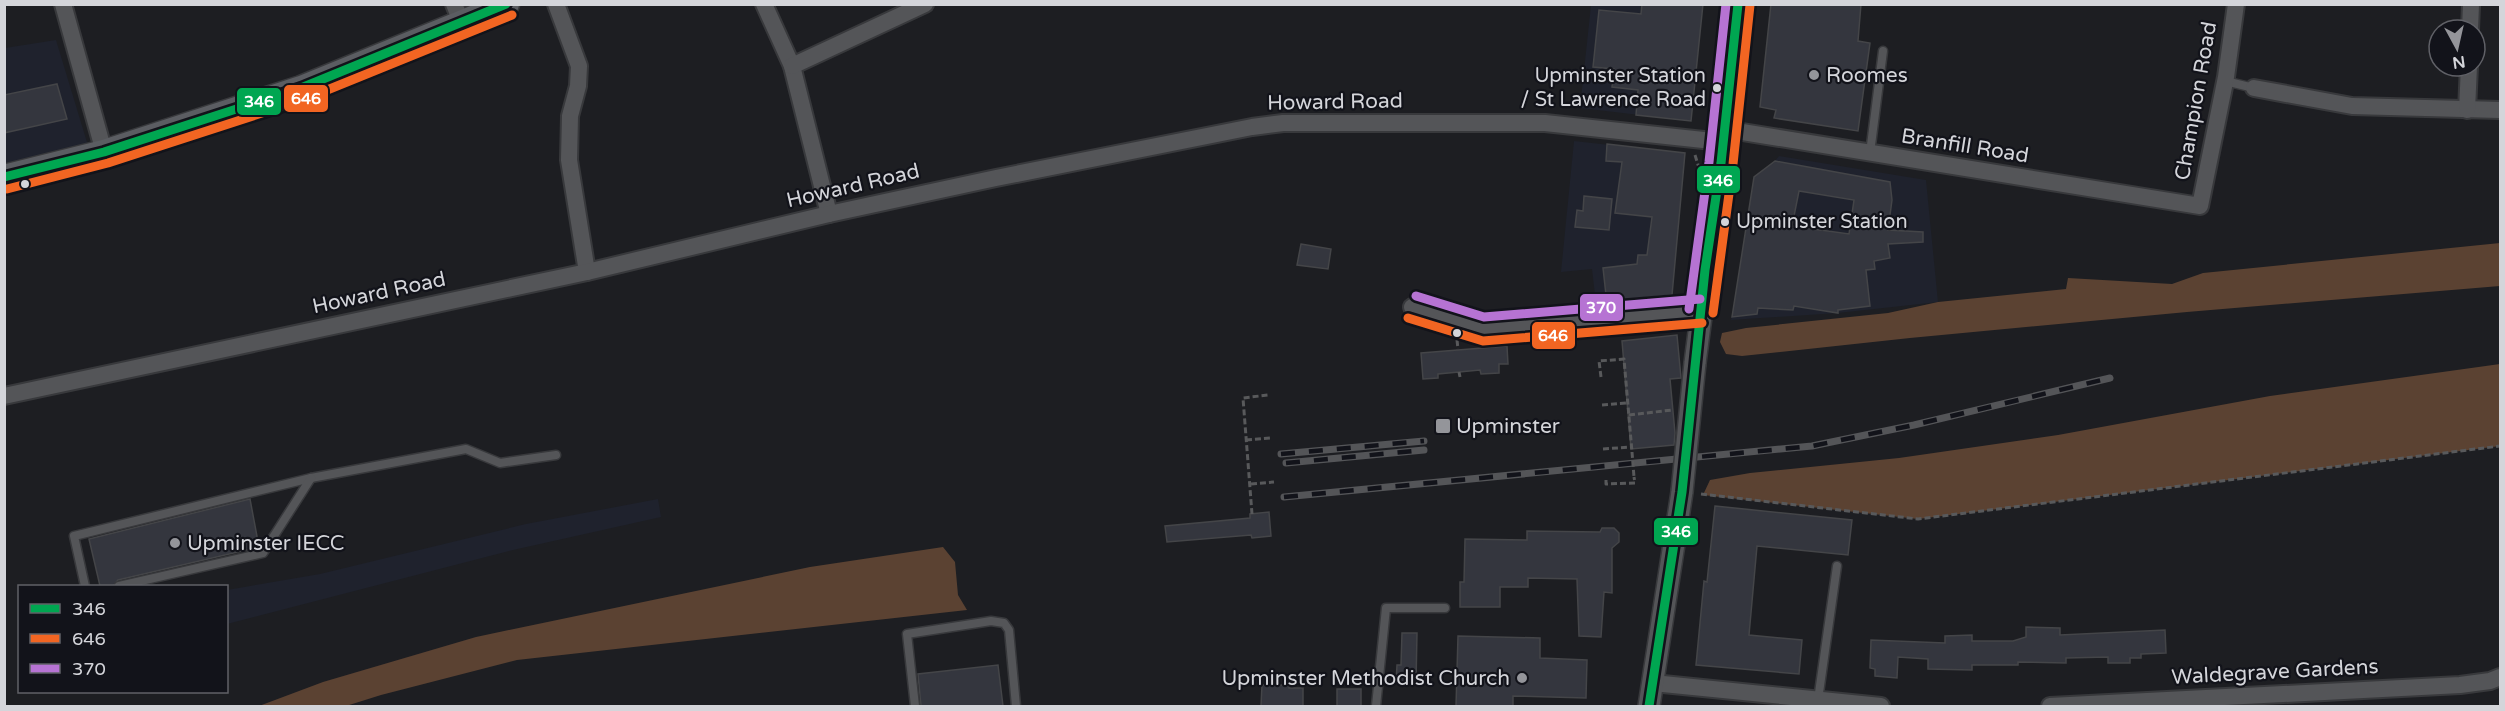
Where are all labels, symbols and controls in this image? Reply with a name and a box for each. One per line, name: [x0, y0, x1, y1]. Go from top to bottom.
north arrow: [2427, 18, 2487, 78]
street label: Champion Road: [2170, 20, 2222, 182]
text: N: [2451, 51, 2467, 73]
place label: Roomes: [1826, 63, 1908, 88]
place label: Upminster Station / St Lawrence Road: [1521, 64, 1706, 112]
marker: Roomes: [1807, 68, 1821, 82]
marker: Upminster Station / St Lawrence Road: [1711, 82, 1723, 94]
line badge: 646: [283, 84, 329, 113]
line badge: 346: [236, 87, 282, 116]
street label: Howard Road: [1267, 88, 1403, 116]
text: 646: [291, 89, 321, 109]
text: 346: [244, 92, 274, 112]
street label: Branfill Road: [1899, 124, 2031, 168]
street label: Howard Road: [784, 159, 922, 213]
line badge: 346: [1696, 165, 1741, 194]
text: 346: [1703, 171, 1733, 191]
unlabelled marker: [19, 178, 31, 190]
place label: Upminster Station: [1736, 210, 1908, 234]
marker: Upminster Station: [1719, 216, 1731, 228]
street label: Howard Road: [310, 267, 448, 319]
line badge: 370: [1579, 293, 1624, 322]
text: 370: [1586, 298, 1616, 318]
line badge: 646: [1531, 321, 1576, 350]
text: 646: [1538, 326, 1568, 346]
unlabelled marker: [1451, 327, 1463, 339]
place label: Upminster: [1456, 414, 1560, 439]
marker: Upminster: [1434, 417, 1452, 435]
line badge: 346: [1653, 517, 1699, 546]
text: 346: [1661, 522, 1691, 542]
place label: Upminster IECC: [187, 531, 344, 556]
marker: Upminster IECC: [168, 536, 182, 550]
legend: [18, 585, 228, 693]
text: 346: [72, 598, 106, 620]
text: 646: [72, 628, 106, 650]
street label: Waldegrave Gardens: [2171, 654, 2379, 690]
text: 370: [72, 658, 106, 680]
place label: Upminster Methodist Church: [1221, 666, 1510, 691]
marker: Upminster Methodist Church: [1515, 671, 1529, 685]

